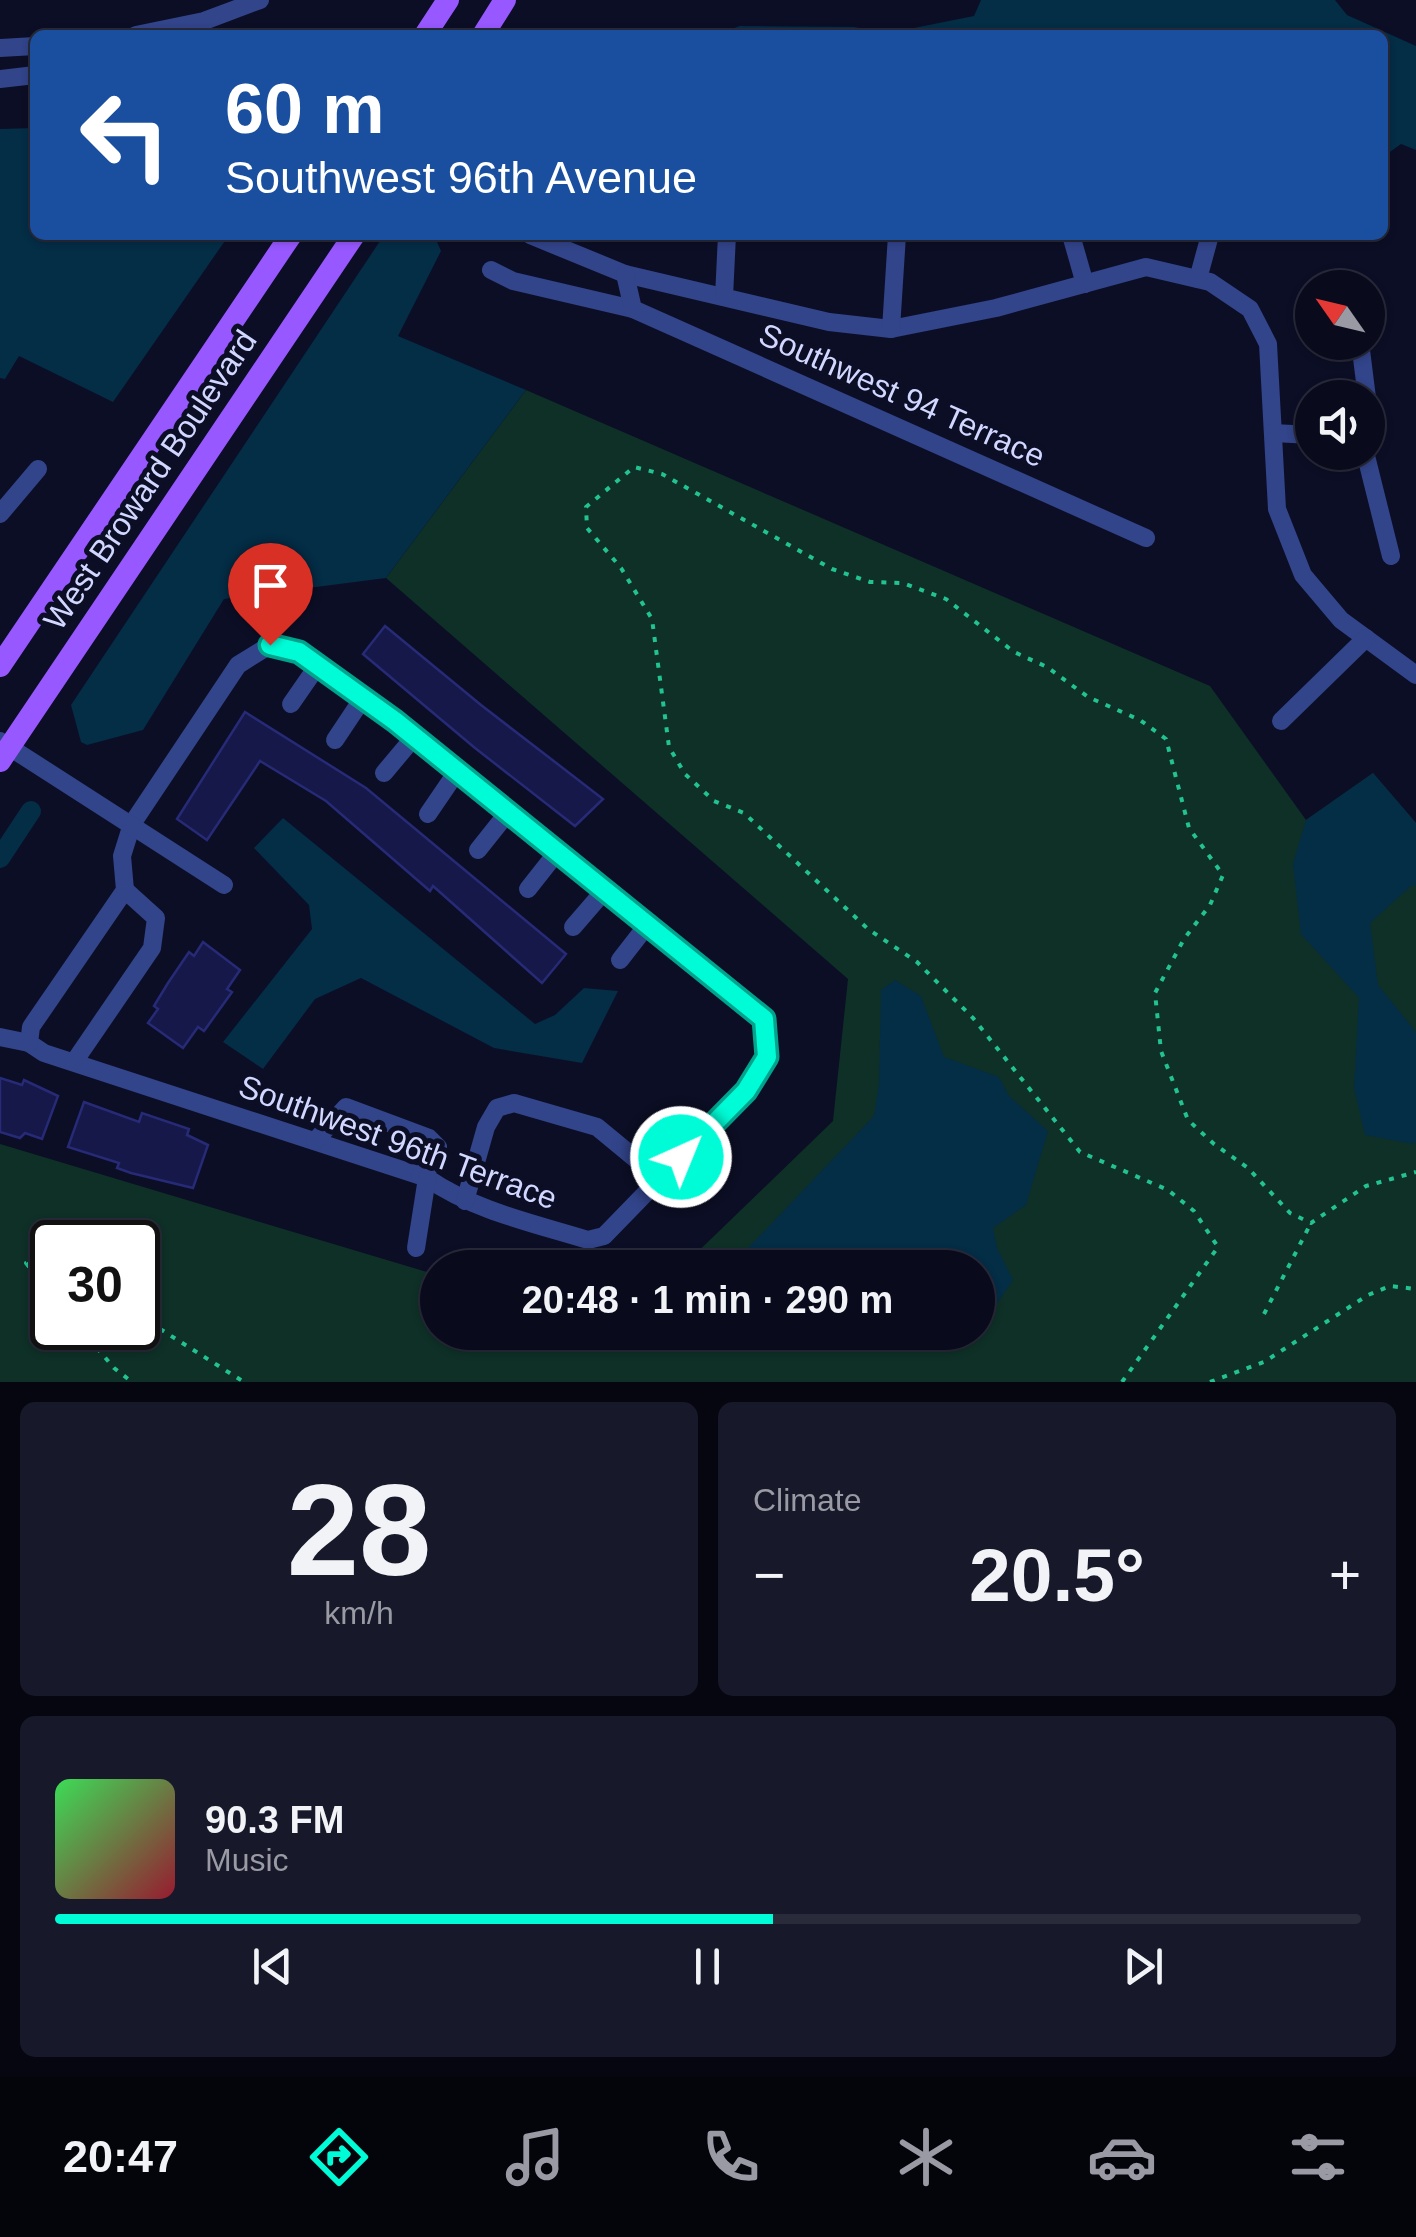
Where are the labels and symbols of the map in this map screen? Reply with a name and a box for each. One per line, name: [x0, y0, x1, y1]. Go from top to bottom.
north arrow: [1295, 270, 1385, 360]
street label: Southwest 94 Terrace: [754, 316, 1050, 474]
street label: West Broward Boulevard: [36, 323, 264, 637]
pin: [228, 543, 313, 646]
street label: Southwest 96th Terrace: [234, 1068, 562, 1216]
position arrow: [629, 1105, 733, 1209]
speed limit sign: 30: [30, 1220, 160, 1350]

